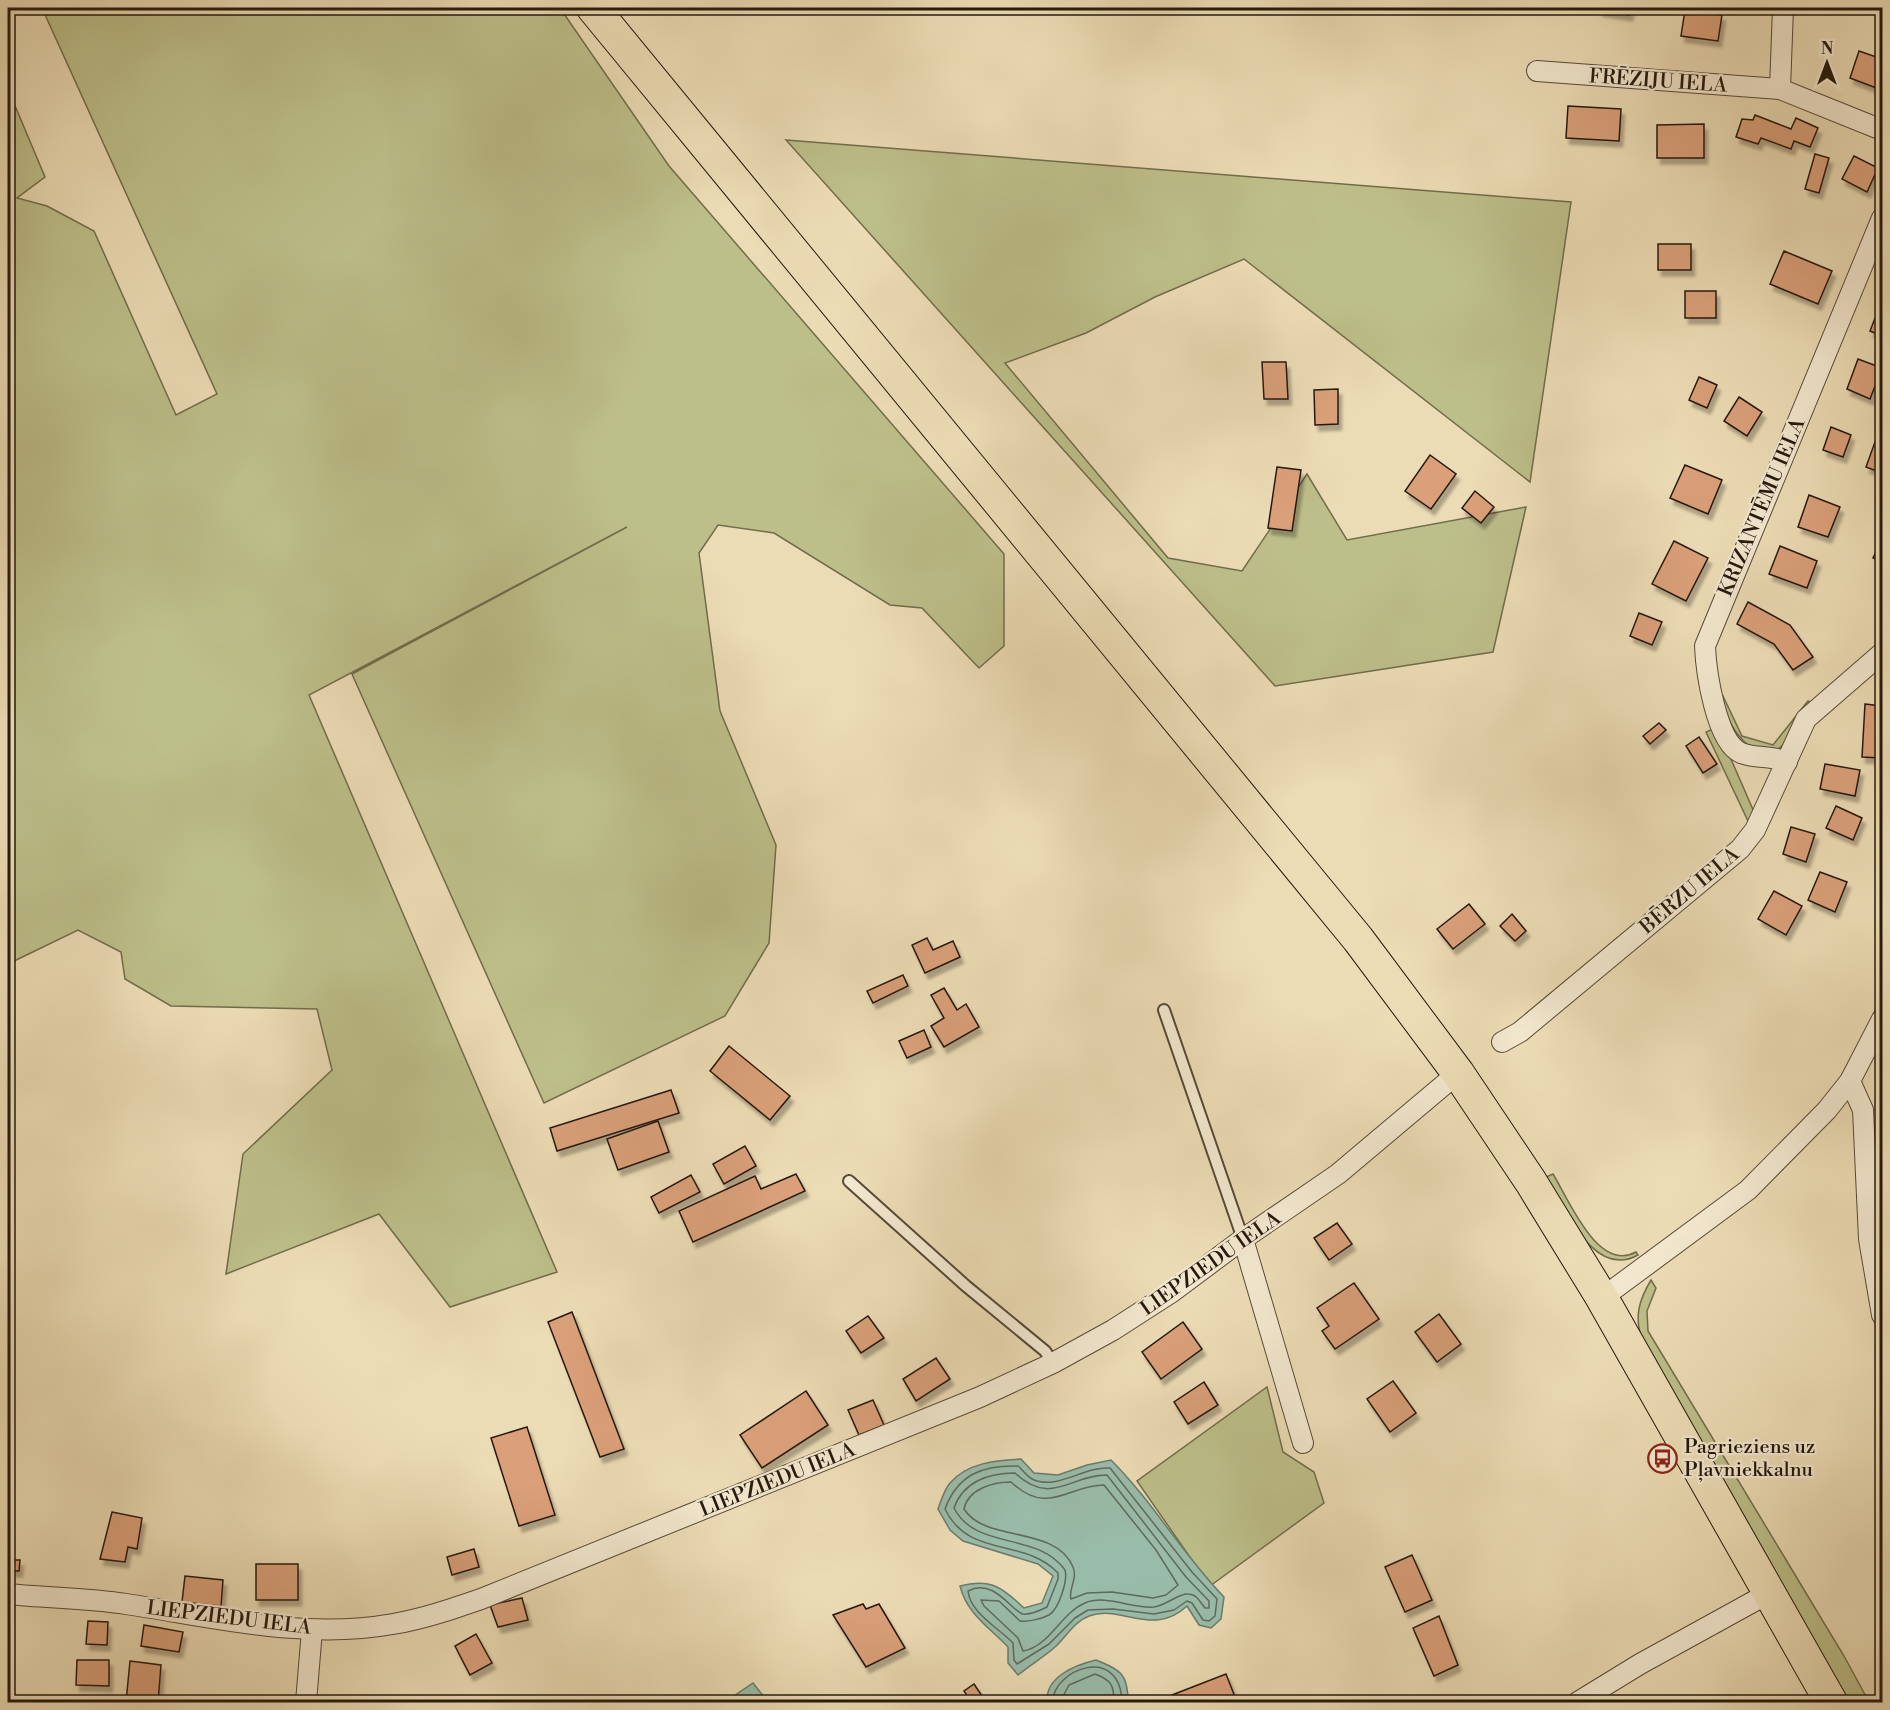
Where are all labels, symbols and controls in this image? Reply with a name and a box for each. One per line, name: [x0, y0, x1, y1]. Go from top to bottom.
north arrow: [1797, 33, 1857, 93]
text: N: [1821, 39, 1834, 59]
street label: FRĒZIJU IELA: [1588, 63, 1729, 99]
street label: KRIZANTĒMU IELA: [1713, 413, 1812, 600]
street label: BĒRZU IELA: [1634, 841, 1746, 941]
street label: LIEPZIEDU IELA: [1136, 1206, 1287, 1322]
place label: Pagrieziens uz Pļavniekkalnu: [1684, 1435, 1815, 1483]
street label: LIEPZIEDU IELA: [696, 1437, 860, 1523]
bus stop icon: Pagrieziens uz Pļavniekkalnu: [1647, 1442, 1679, 1474]
street label: LIEPZIEDU IELA: [145, 1596, 314, 1641]

